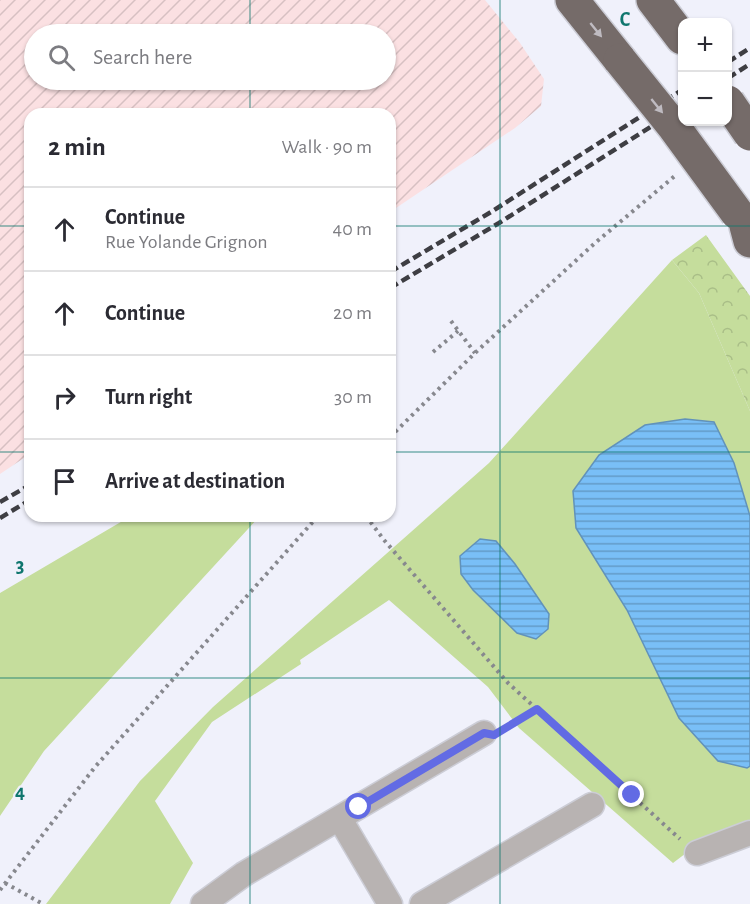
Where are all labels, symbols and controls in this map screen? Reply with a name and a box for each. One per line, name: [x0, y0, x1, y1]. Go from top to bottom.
text: C: [620, 10, 631, 30]
map controls: [678, 18, 732, 126]
button: +: [678, 18, 732, 72]
one-way arrow: [590, 22, 603, 38]
search box: [24, 24, 396, 90]
icon: search: [45, 41, 78, 74]
text: Search here: [93, 46, 192, 68]
button: −: [678, 72, 732, 126]
one-way arrow: [650, 98, 663, 113]
text: 2 min: [48, 134, 106, 160]
text: Walk · 90 m: [281, 137, 372, 157]
text: Continue: [105, 206, 185, 228]
icon: ahead: [48, 213, 81, 246]
text: 40 m: [333, 219, 372, 239]
text: Rue Yolande Grignon: [105, 232, 268, 252]
icon: ahead: [48, 297, 81, 330]
text: Continue: [105, 302, 185, 324]
text: 20 m: [333, 303, 372, 323]
icon: right: [48, 381, 81, 414]
text: Turn right: [105, 386, 192, 408]
text: 30 m: [334, 387, 372, 407]
icon: arrive: [48, 465, 81, 498]
text: Arrive at destination: [105, 470, 285, 492]
text: 3: [16, 556, 24, 576]
route end: [618, 781, 644, 807]
text: 4: [15, 782, 25, 802]
route start: [345, 793, 371, 819]

